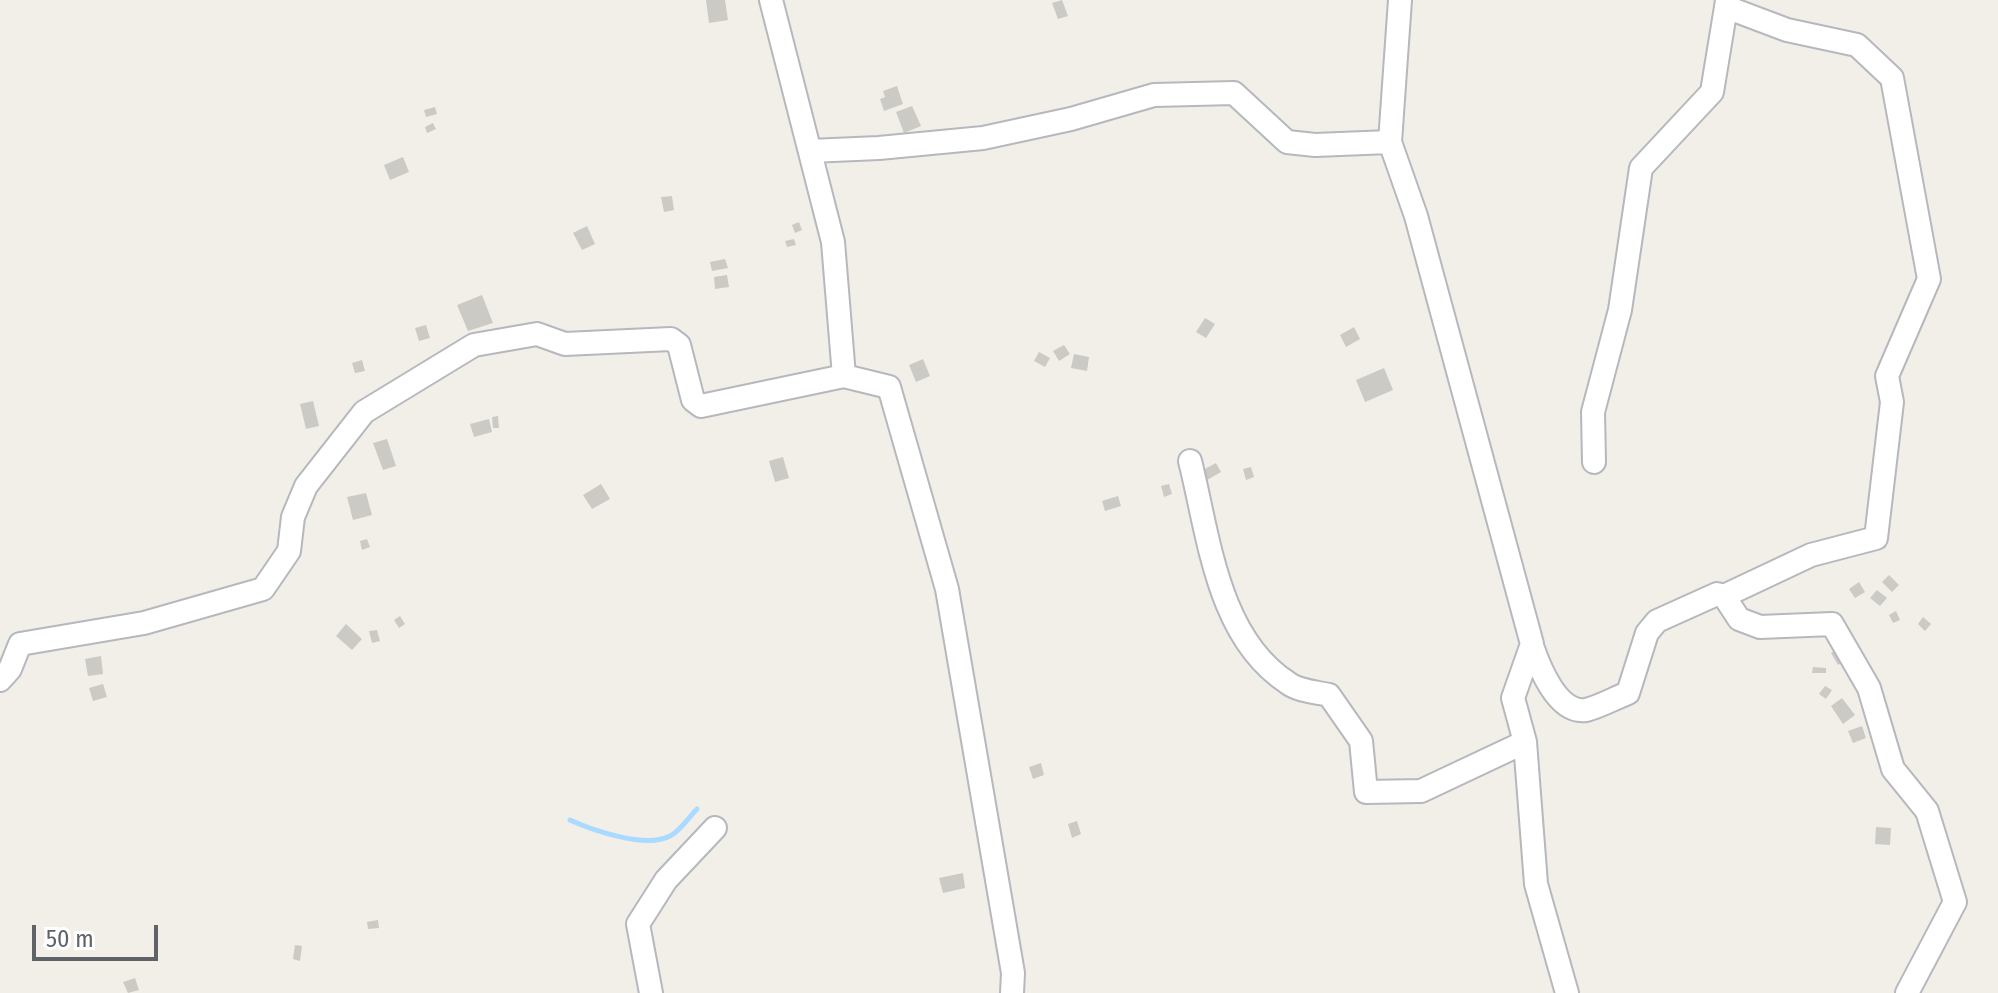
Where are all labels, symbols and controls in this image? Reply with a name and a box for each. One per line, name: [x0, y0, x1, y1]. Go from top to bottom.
scale bar: [36, 909, 162, 959]
text: 50 m: [46, 925, 94, 953]

